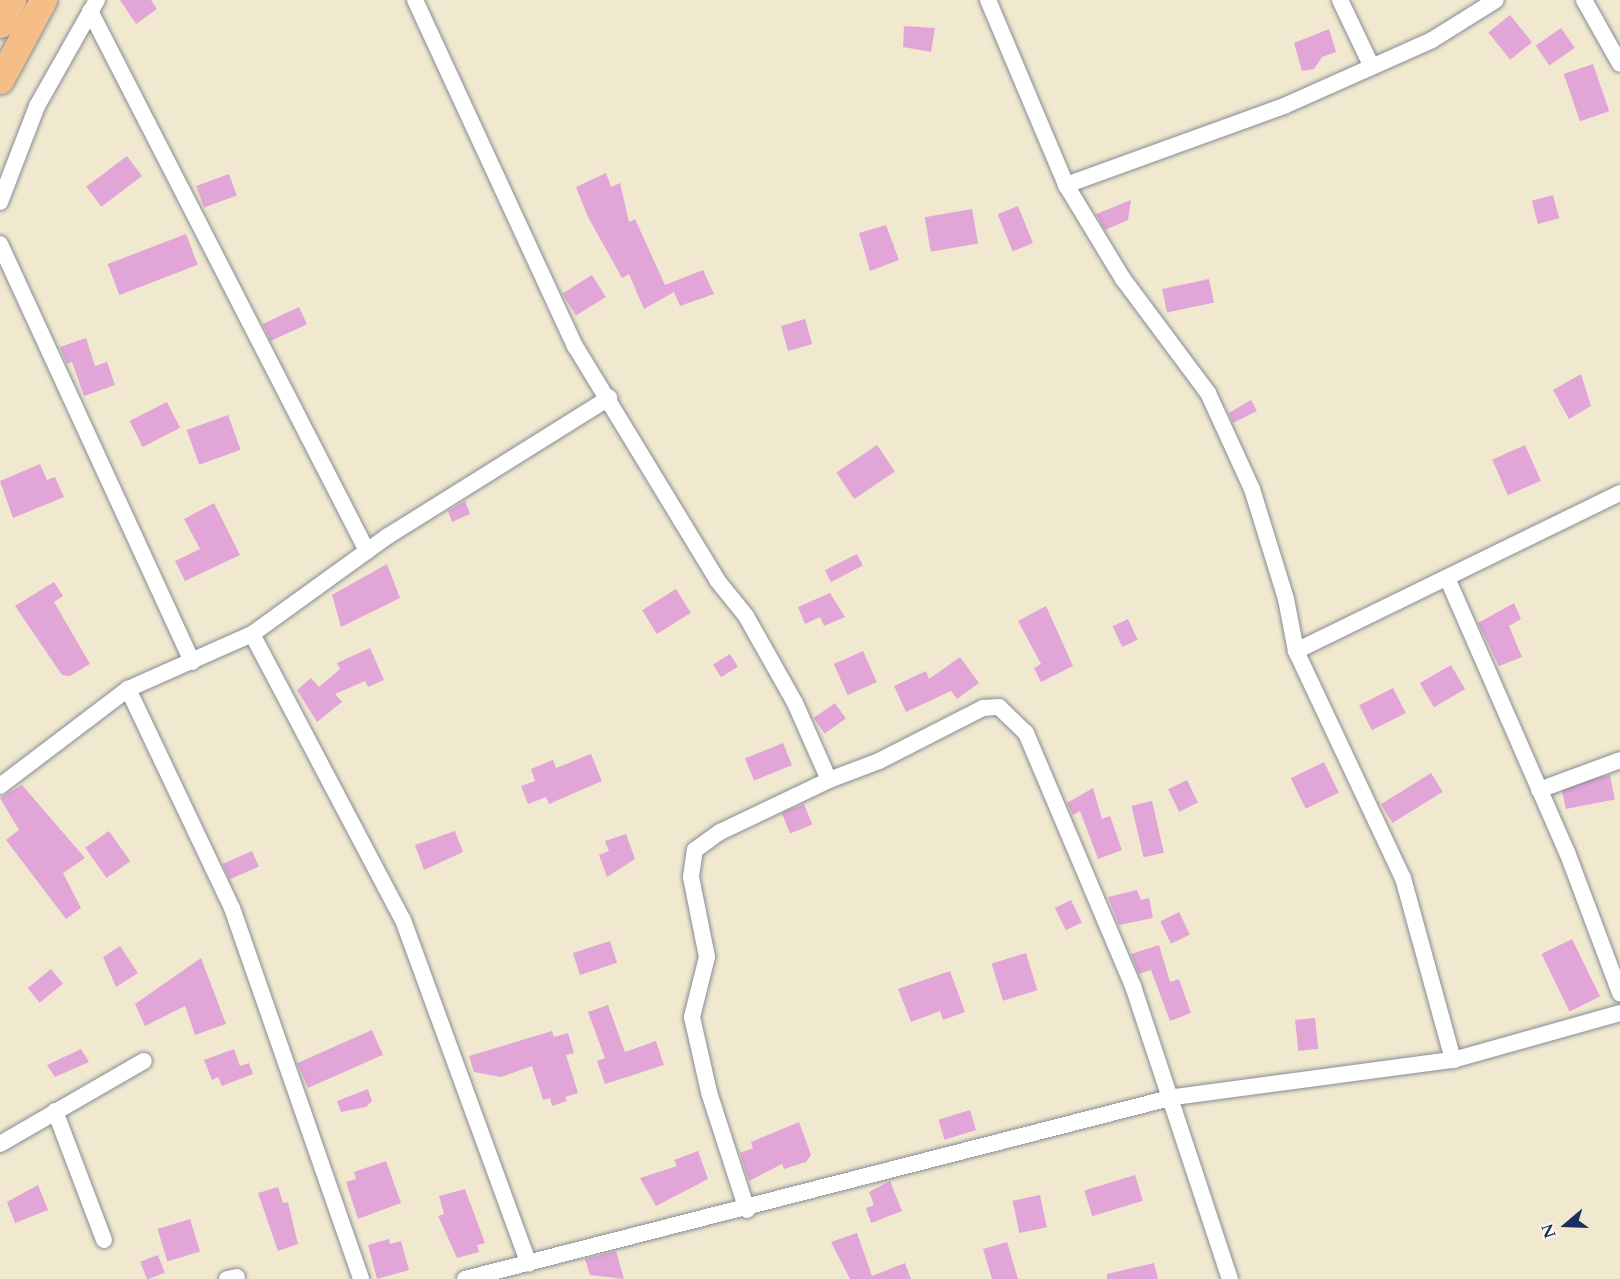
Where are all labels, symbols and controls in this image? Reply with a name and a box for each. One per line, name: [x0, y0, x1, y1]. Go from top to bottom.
north arrow: [1536, 1195, 1596, 1255]
text: N: [1536, 1221, 1562, 1241]

